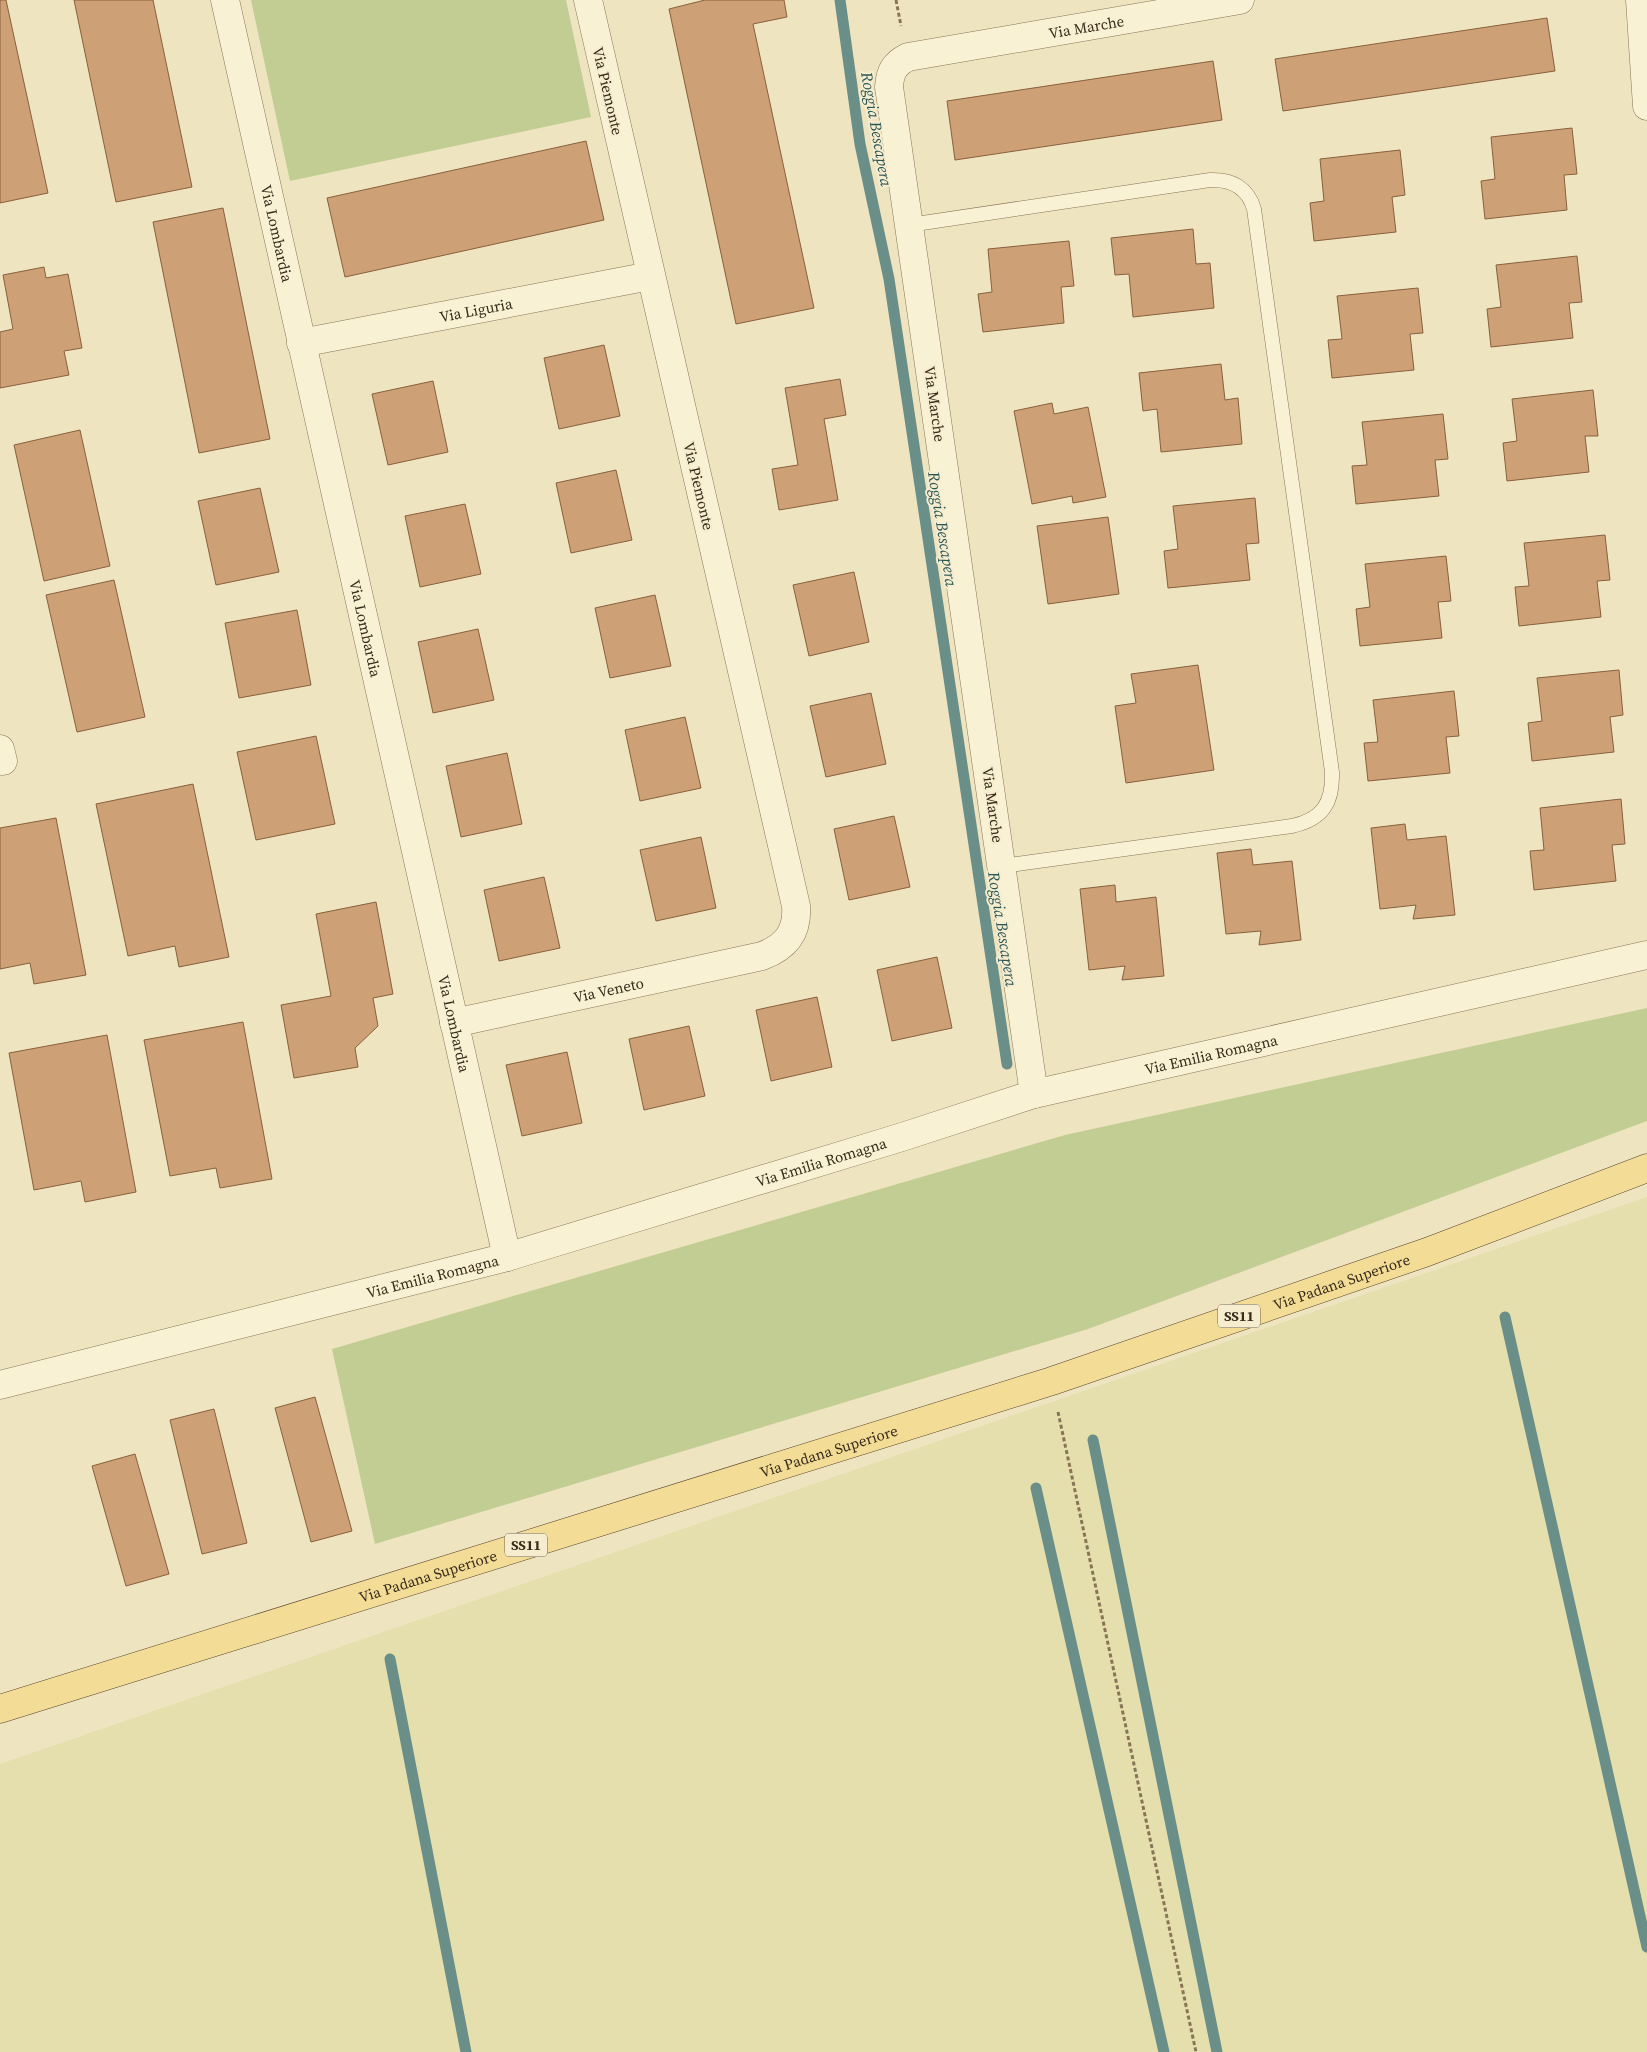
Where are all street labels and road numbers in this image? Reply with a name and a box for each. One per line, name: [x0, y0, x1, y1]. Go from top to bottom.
street label: Via Marche: [1047, 10, 1126, 43]
street label: Via Piemonte: [588, 45, 628, 137]
street label: Via Lombardia: [256, 183, 298, 284]
street label: Via Liguria: [438, 292, 514, 327]
street label: Via Marche: [919, 365, 951, 443]
street label: Via Piemonte: [679, 440, 719, 532]
street label: Via Lombardia: [345, 578, 387, 679]
street label: Via Marche: [977, 766, 1009, 844]
street label: Via Veneto: [571, 972, 646, 1007]
street label: Via Lombardia: [434, 973, 476, 1075]
street label: Via Emilia Romagna: [1142, 1029, 1280, 1079]
street label: Via Emilia Romagna: [753, 1132, 889, 1191]
street label: Via Padana Superiore: [1270, 1248, 1413, 1315]
street label: Via Emilia Romagna: [364, 1249, 501, 1303]
road number: SS11: [1218, 1304, 1260, 1328]
street label: Via Padana Superiore: [757, 1419, 901, 1482]
road number: SS11: [505, 1534, 547, 1556]
street label: Via Padana Superiore: [356, 1544, 500, 1607]

